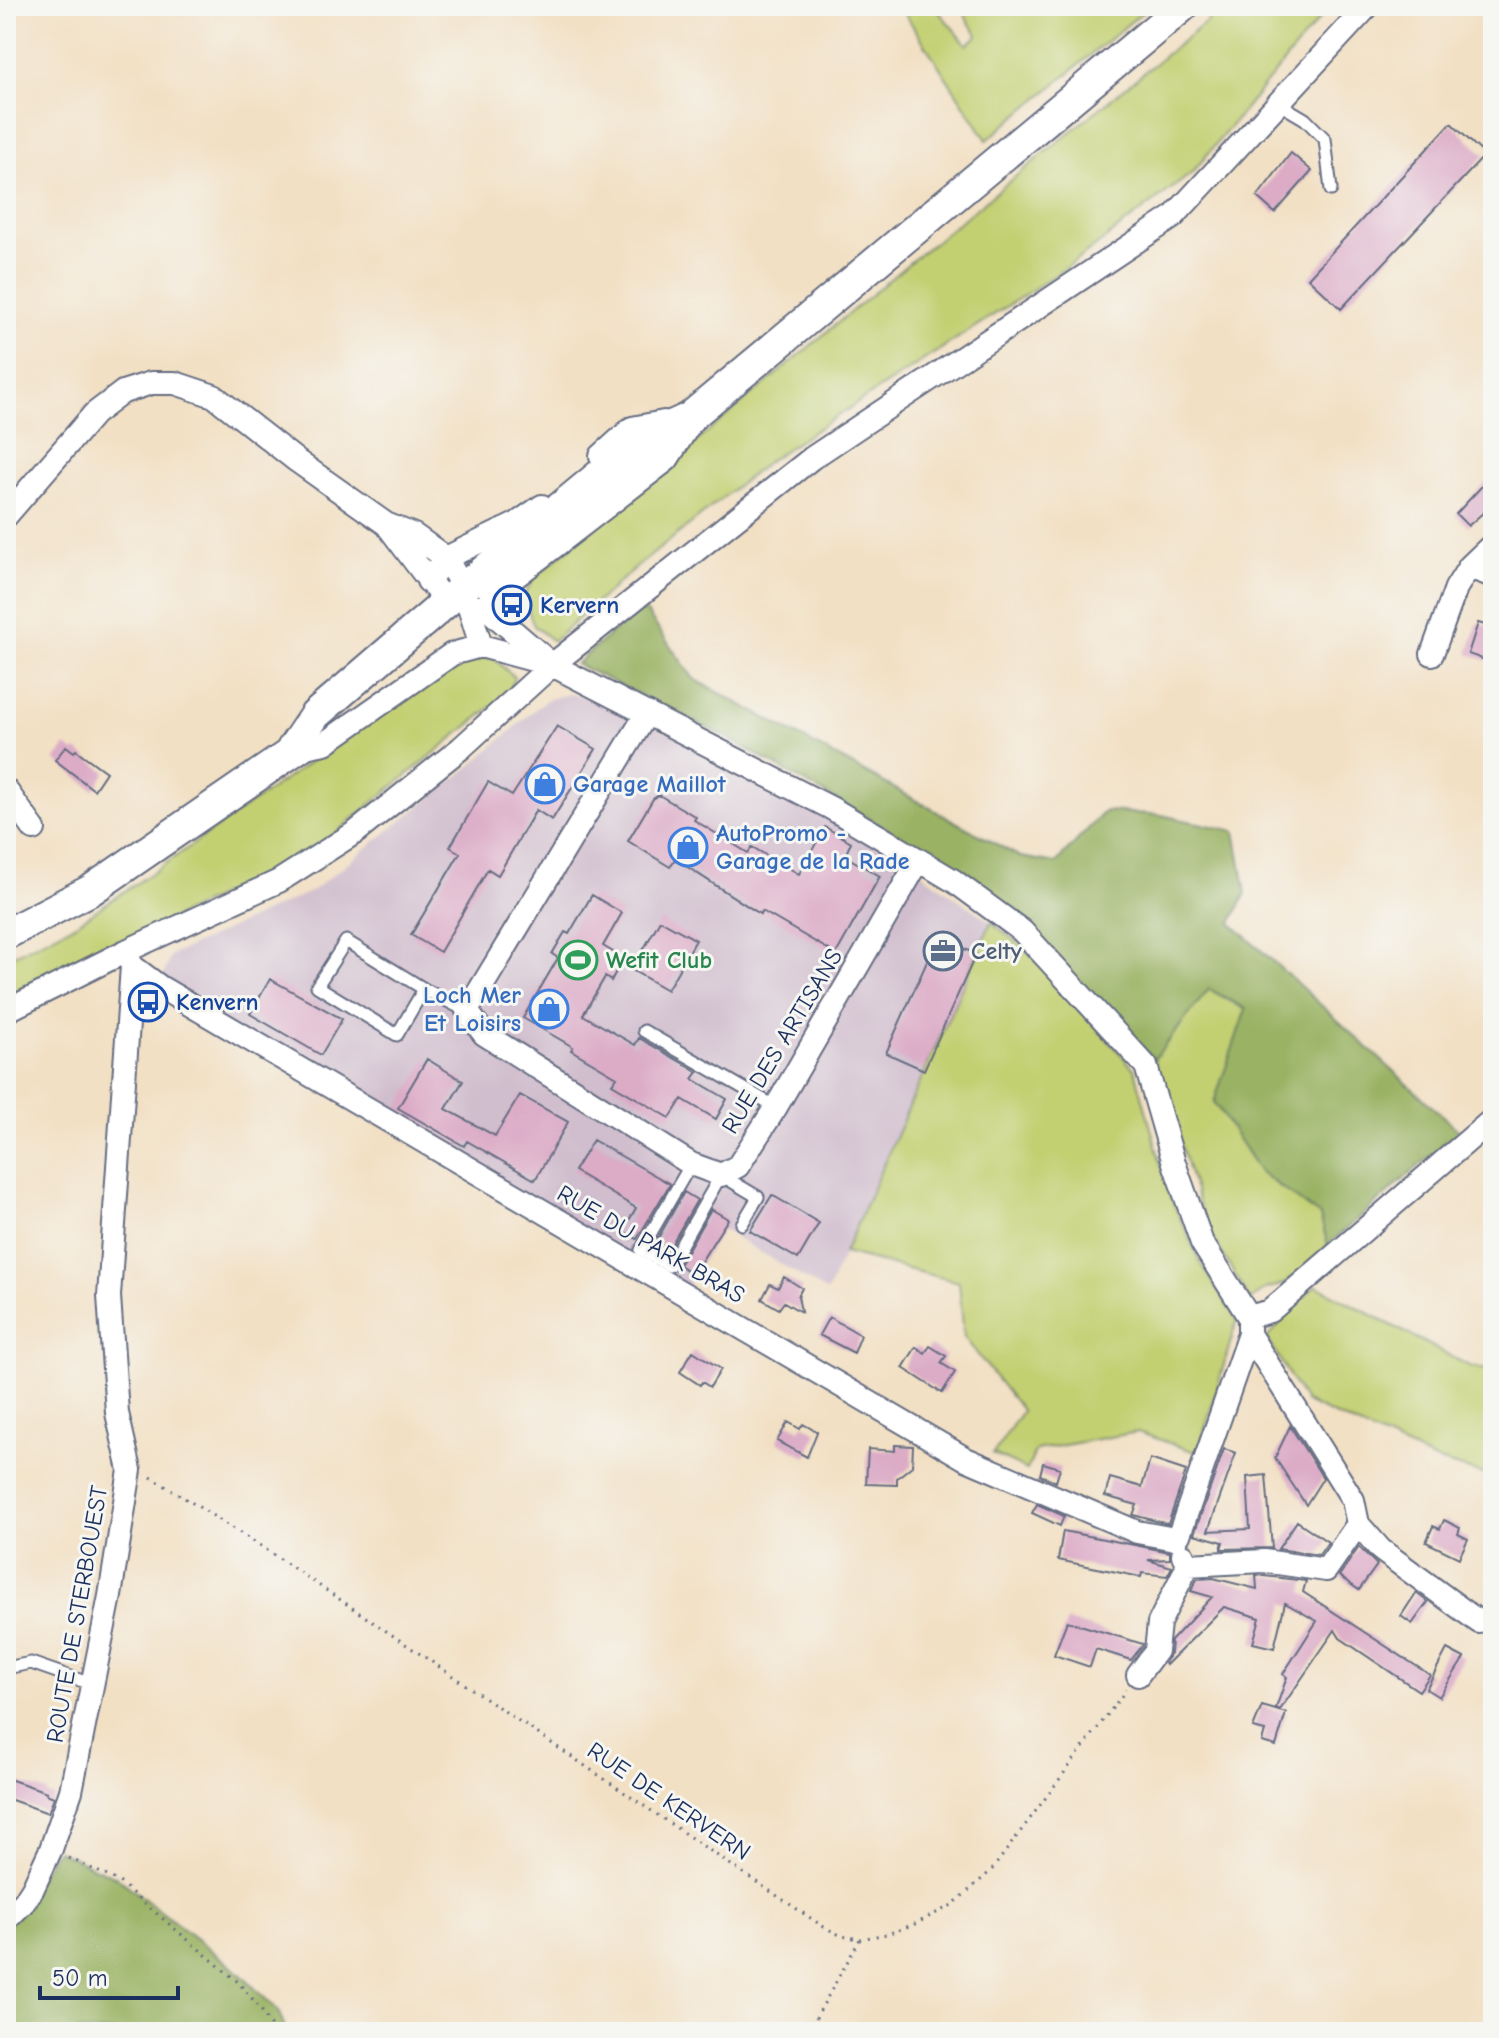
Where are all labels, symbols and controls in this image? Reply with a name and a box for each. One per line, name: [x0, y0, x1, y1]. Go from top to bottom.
bus stop icon: Kervern: [491, 584, 533, 626]
place label: Kervern: [540, 591, 619, 619]
shop icon: Garage Maillot: [524, 763, 566, 805]
place label: Garage Maillot: [573, 770, 727, 798]
place label: AutoPromo - Garage de la Rade: [716, 819, 910, 875]
shop icon: AutoPromo - Garage de la Rade: [667, 826, 709, 868]
office icon: Celty: [922, 930, 964, 972]
place label: Celty: [971, 937, 1022, 965]
sports icon: Wefit Club: [557, 939, 599, 981]
street label: RUE DES ARTISANS: [716, 944, 848, 1138]
place label: Wefit Club: [606, 946, 712, 974]
bus stop icon: Kenvern: [127, 981, 169, 1023]
place label: Loch Mer Et Loisirs: [423, 981, 521, 1037]
place label: Kenvern: [176, 988, 259, 1016]
shop icon: Loch Mer Et Loisirs: [528, 988, 570, 1030]
street label: RUE DU PARK BRAS: [552, 1179, 750, 1309]
street label: ROUTE DE STERBOUEST: [41, 1483, 113, 1745]
street label: RUE DE KERVERN: [582, 1736, 756, 1866]
scale bar: [40, 1950, 178, 2000]
text: 50 m: [52, 1964, 108, 1992]

